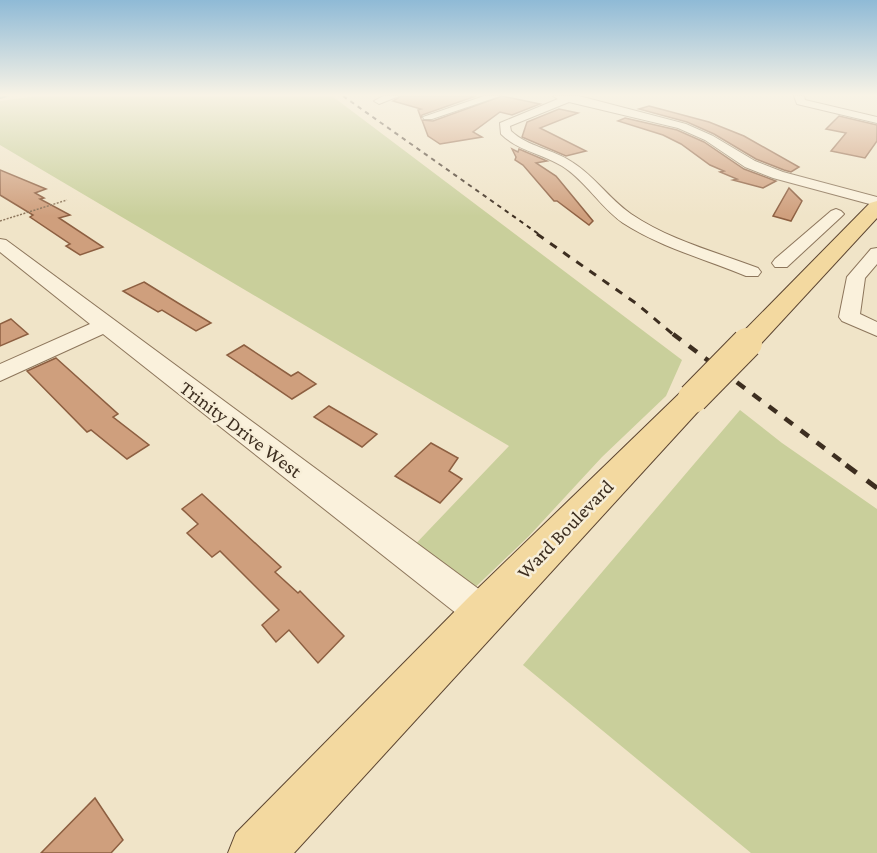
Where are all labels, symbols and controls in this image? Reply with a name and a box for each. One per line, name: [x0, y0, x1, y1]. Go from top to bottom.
street label: Trinity Drive West: [175, 376, 306, 483]
street label: Ward Boulevard: [512, 475, 618, 583]

